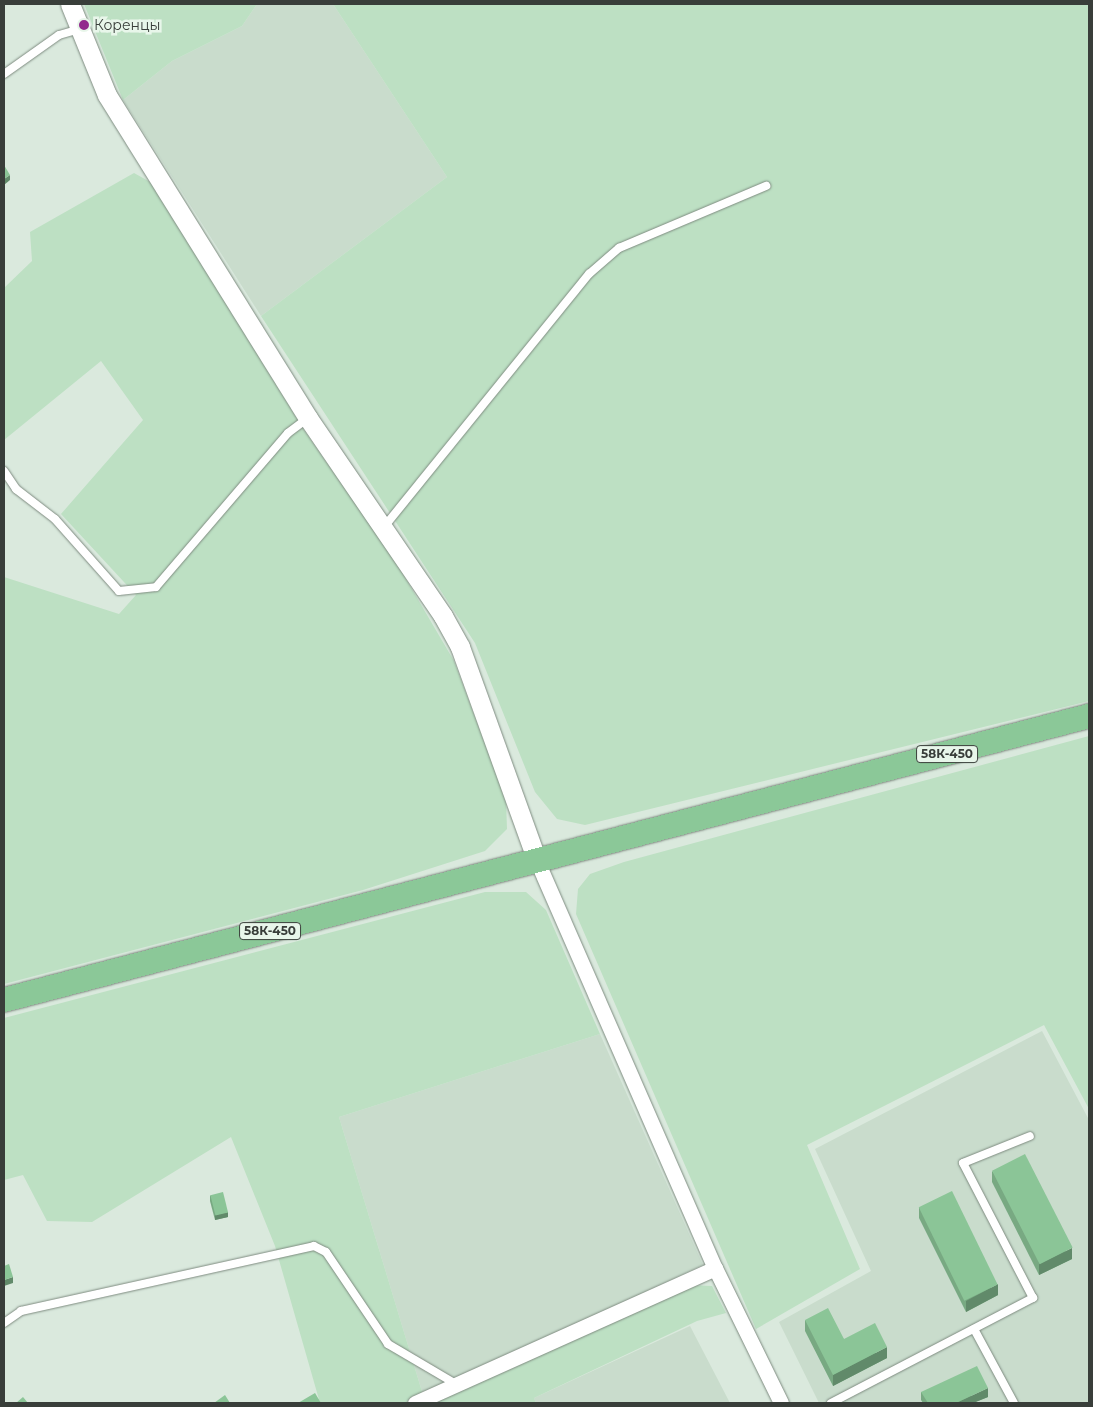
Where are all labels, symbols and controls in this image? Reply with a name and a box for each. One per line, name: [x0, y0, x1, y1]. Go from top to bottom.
place label: Коренцы: [94, 17, 161, 33]
marker: Коренцы: [78, 19, 90, 31]
road number: 58К-450: [916, 744, 978, 764]
road number: 58К-450: [239, 921, 301, 940]

